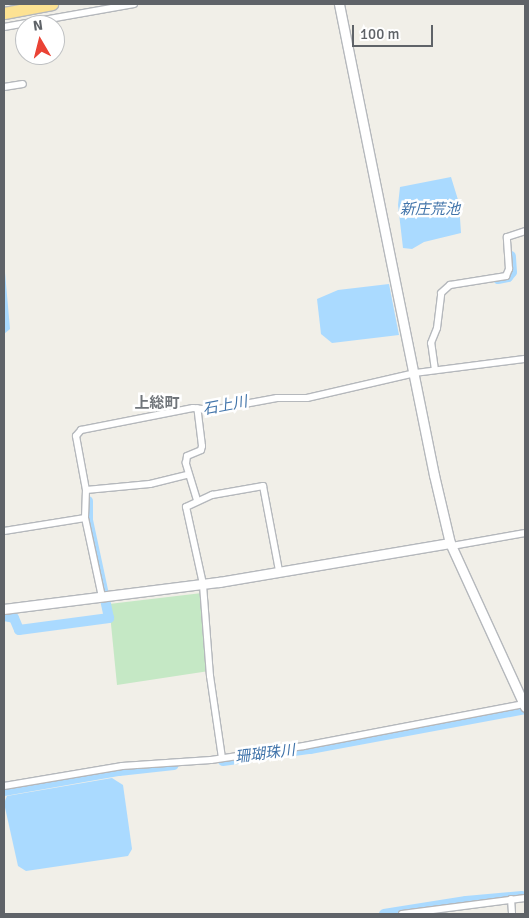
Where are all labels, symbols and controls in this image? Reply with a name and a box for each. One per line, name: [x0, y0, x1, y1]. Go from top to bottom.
north arrow: [15, 15, 65, 65]
scale bar: [354, 15, 435, 47]
text: N: [32, 17, 44, 35]
text: 100 m: [360, 25, 400, 43]
water label: 新庄荒池: [400, 201, 460, 219]
water label: 石上川: [201, 393, 249, 419]
district label: 上総町: [135, 395, 179, 413]
water label: 珊瑚珠川: [234, 741, 296, 767]

